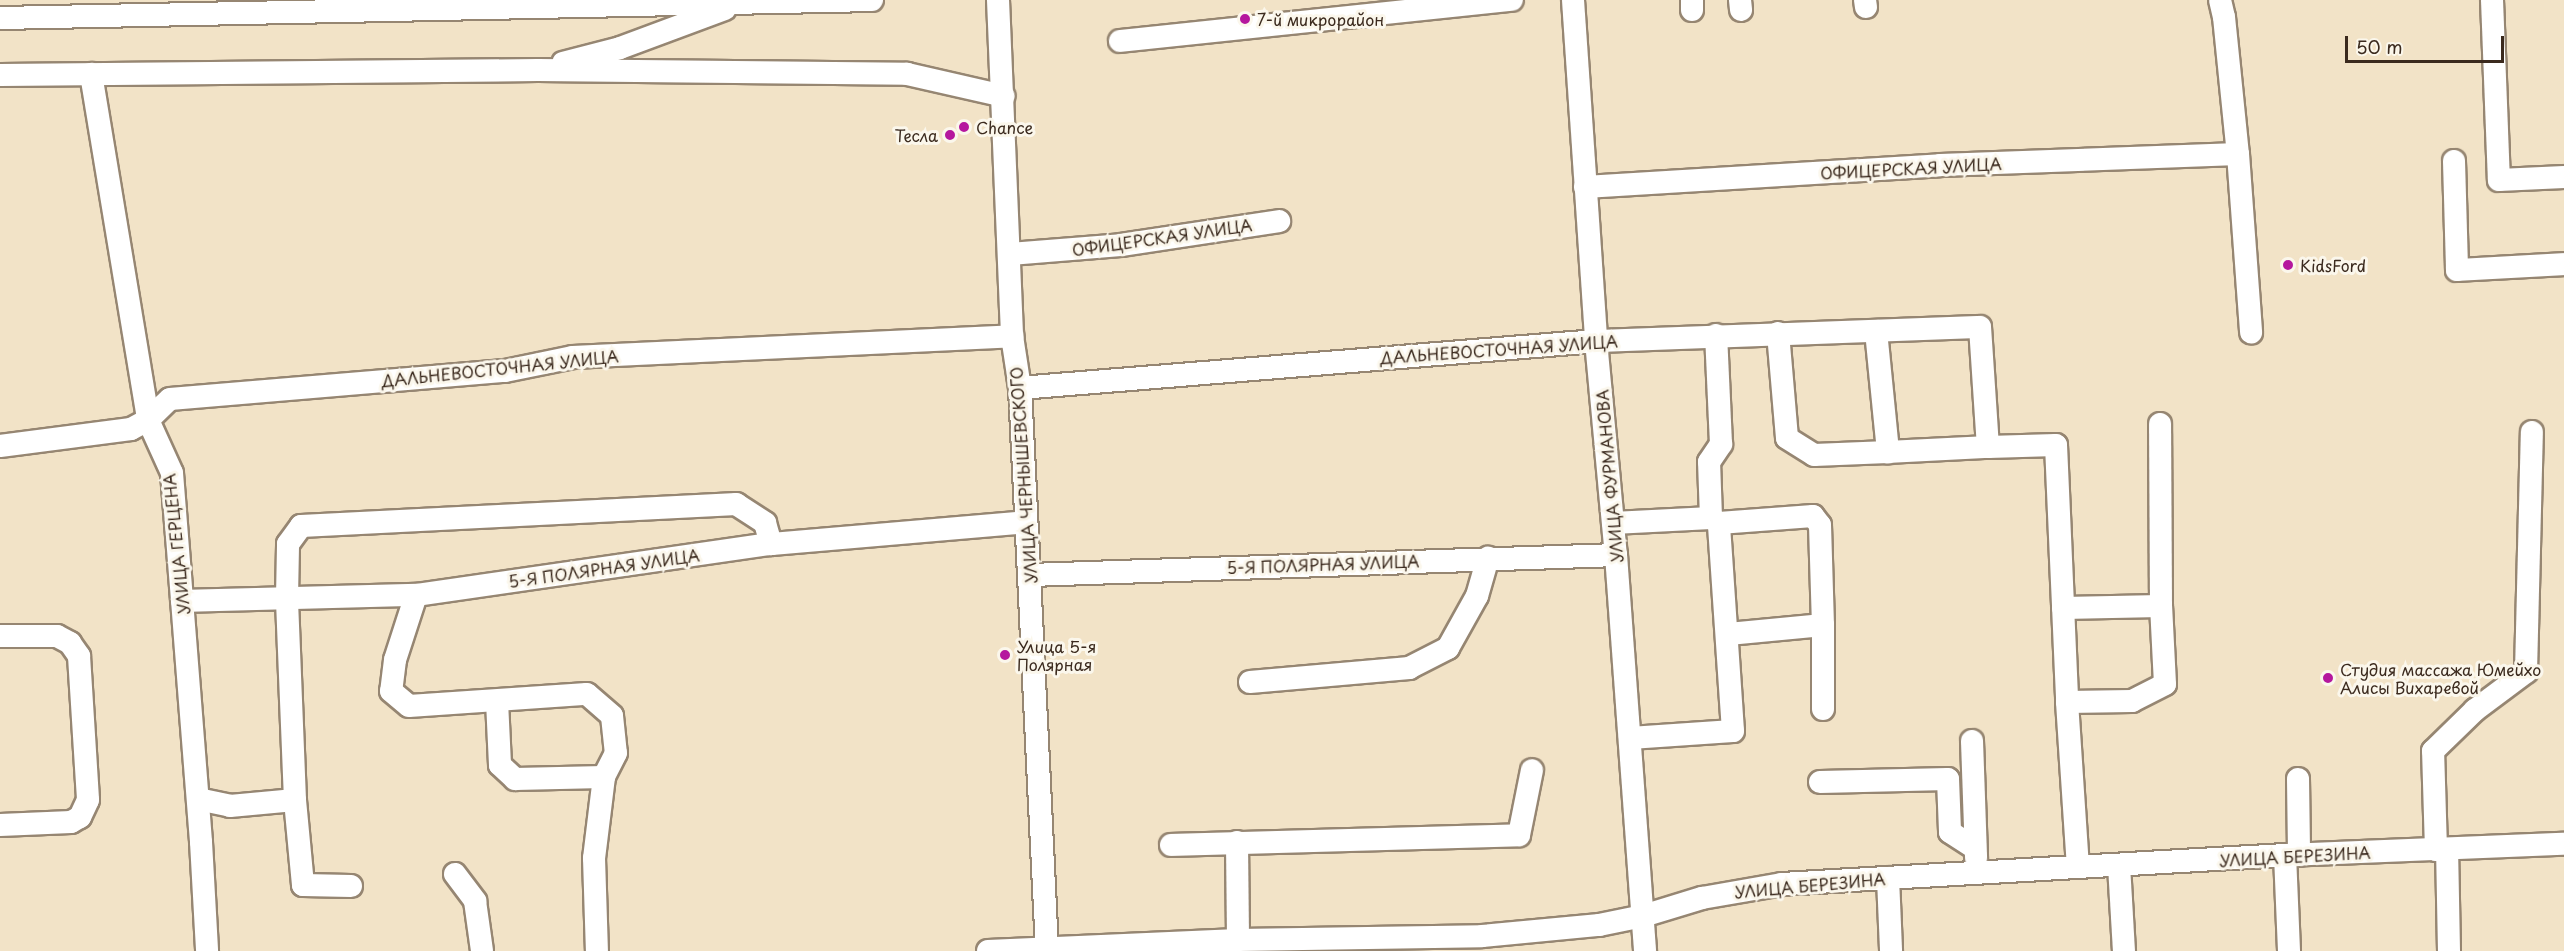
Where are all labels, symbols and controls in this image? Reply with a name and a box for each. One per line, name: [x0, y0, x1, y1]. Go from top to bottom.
place label: 7-й микрорайон: [1257, 9, 1385, 29]
marker: 7-й микрорайон: [1238, 12, 1252, 26]
scale bar: [2348, 24, 2507, 62]
text: 50 m: [2356, 33, 2403, 60]
place label: Chance: [976, 117, 1033, 137]
marker: Chance: [957, 120, 971, 134]
place label: Тесла: [894, 125, 938, 145]
marker: Тесла: [943, 128, 957, 142]
street label: ОФИЦЕРСКАЯ УЛИЦА: [1820, 154, 2002, 182]
street label: ОФИЦЕРСКАЯ УЛИЦА: [1071, 215, 1253, 259]
place label: KidsFord: [2300, 255, 2366, 275]
marker: KidsFord: [2281, 258, 2295, 272]
street label: ДАЛЬНЕВОСТОЧНАЯ УЛИЦА: [1380, 331, 1618, 367]
street label: ДАЛЬНЕВОСТОЧНАЯ УЛИЦА: [381, 346, 619, 390]
street label: УЛИЦА ЧЕРНЫШЕВСКОГО: [1006, 366, 1040, 584]
street label: УЛИЦА ФУРМАНОВА: [1592, 388, 1626, 564]
street label: УЛИЦА ГЕРЦЕНА: [159, 473, 193, 615]
street label: 5-Я ПОЛЯРНАЯ УЛИЦА: [507, 545, 701, 591]
street label: 5-Я ПОЛЯРНАЯ УЛИЦА: [1226, 551, 1420, 577]
place label: Улица 5-я Полярная: [1017, 636, 1097, 674]
marker: Улица 5-я Полярная: [998, 648, 1012, 662]
place label: Студия массажа Юмейхо Алисы Вихаревой: [2340, 659, 2543, 697]
marker: Студия массажа Юмейхо Алисы Вихаревой: [2321, 671, 2335, 685]
street label: УЛИЦА БЕРЕЗИНА: [2219, 842, 2371, 870]
street label: УЛИЦА БЕРЕЗИНА: [1733, 869, 1887, 901]

